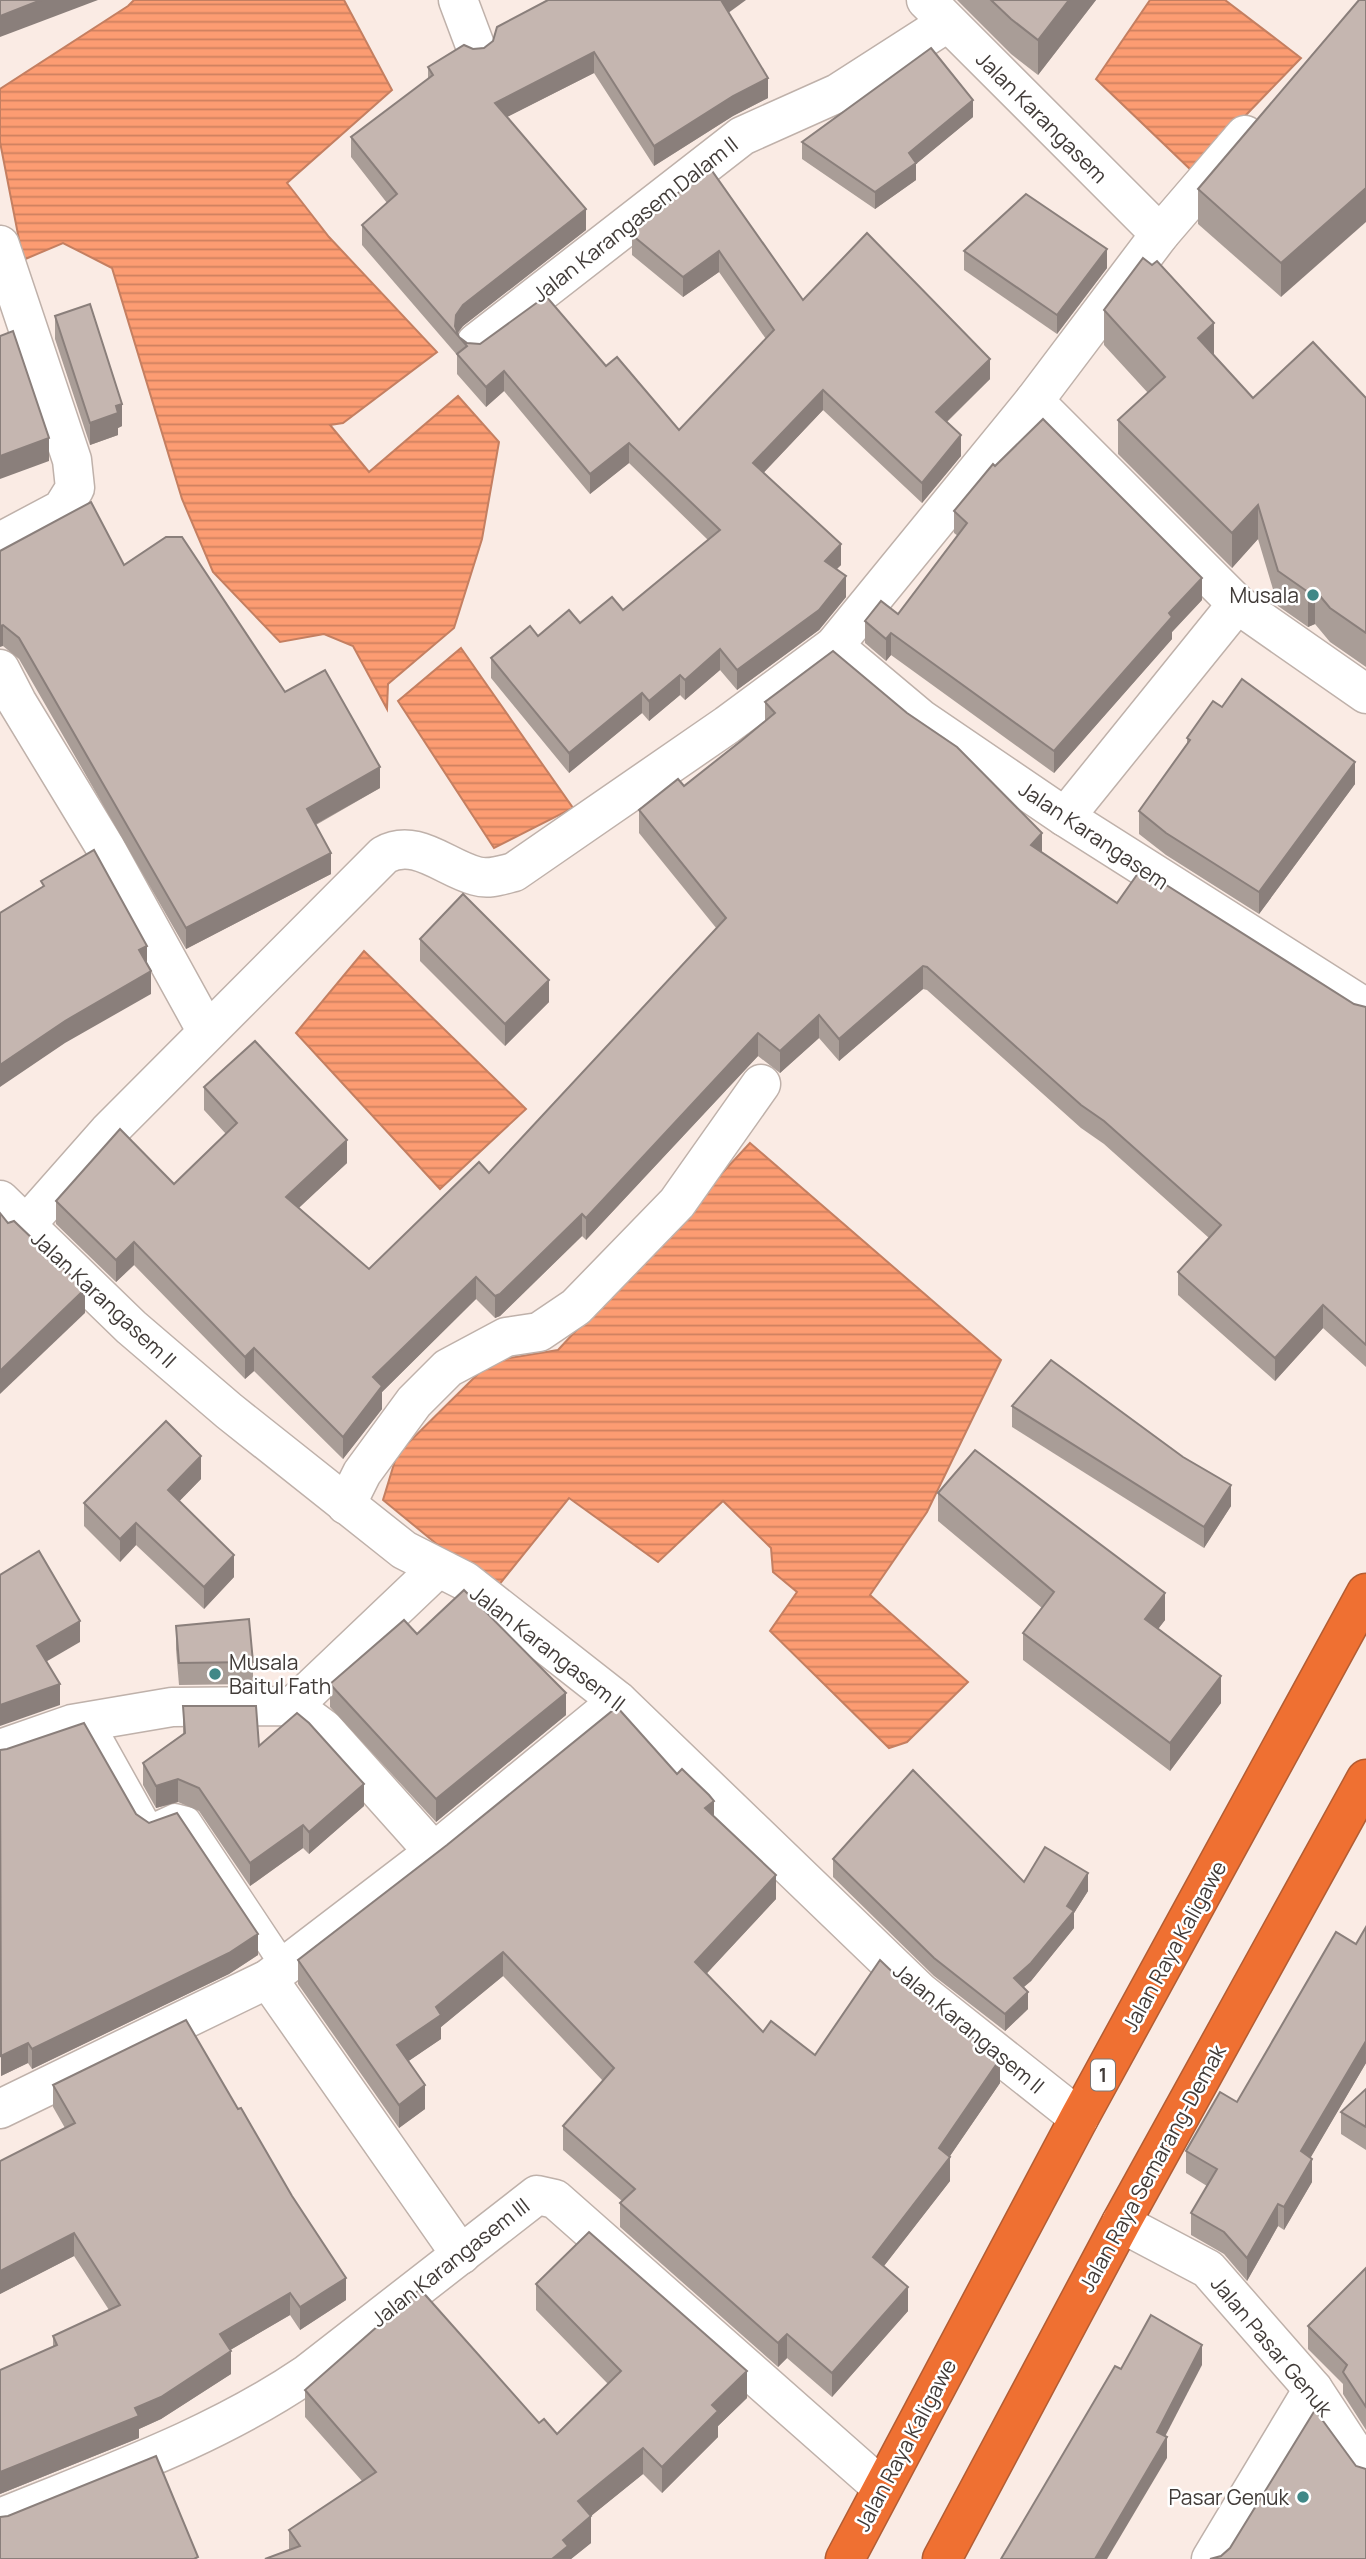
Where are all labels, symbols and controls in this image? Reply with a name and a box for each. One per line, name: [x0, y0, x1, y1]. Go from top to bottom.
street label: Jalan Karangasem: [970, 45, 1114, 189]
street label: Jalan Karangasem Dalam II: [527, 130, 743, 308]
place label: Musala: [1230, 581, 1299, 609]
marker: Musala: [1305, 587, 1321, 603]
street label: Jalan Karangasem: [1014, 774, 1174, 896]
street label: Jalan Karangasem II: [25, 1224, 183, 1374]
street label: Jalan Karangasem II: [465, 1579, 631, 1717]
place label: Musala Baitul Fath: [229, 1648, 331, 1700]
marker: Musala Baitul Fath: [207, 1666, 223, 1682]
street label: Jalan Raya Kaligawe: [1115, 1856, 1233, 2036]
street label: Jalan Karangasem II: [888, 1957, 1050, 2099]
street label: Jalan Raya Semarang-Demak: [1072, 2039, 1232, 2296]
road number: 1: [1091, 2060, 1115, 2090]
street label: Jalan Karangasem III: [365, 2191, 535, 2333]
street label: Jalan Pasar Genuk: [1205, 2270, 1339, 2423]
street label: Jalan Raya Kaligawe: [848, 2354, 962, 2536]
place label: Pasar Genuk: [1169, 2483, 1290, 2511]
marker: Pasar Genuk: [1295, 2489, 1311, 2505]

